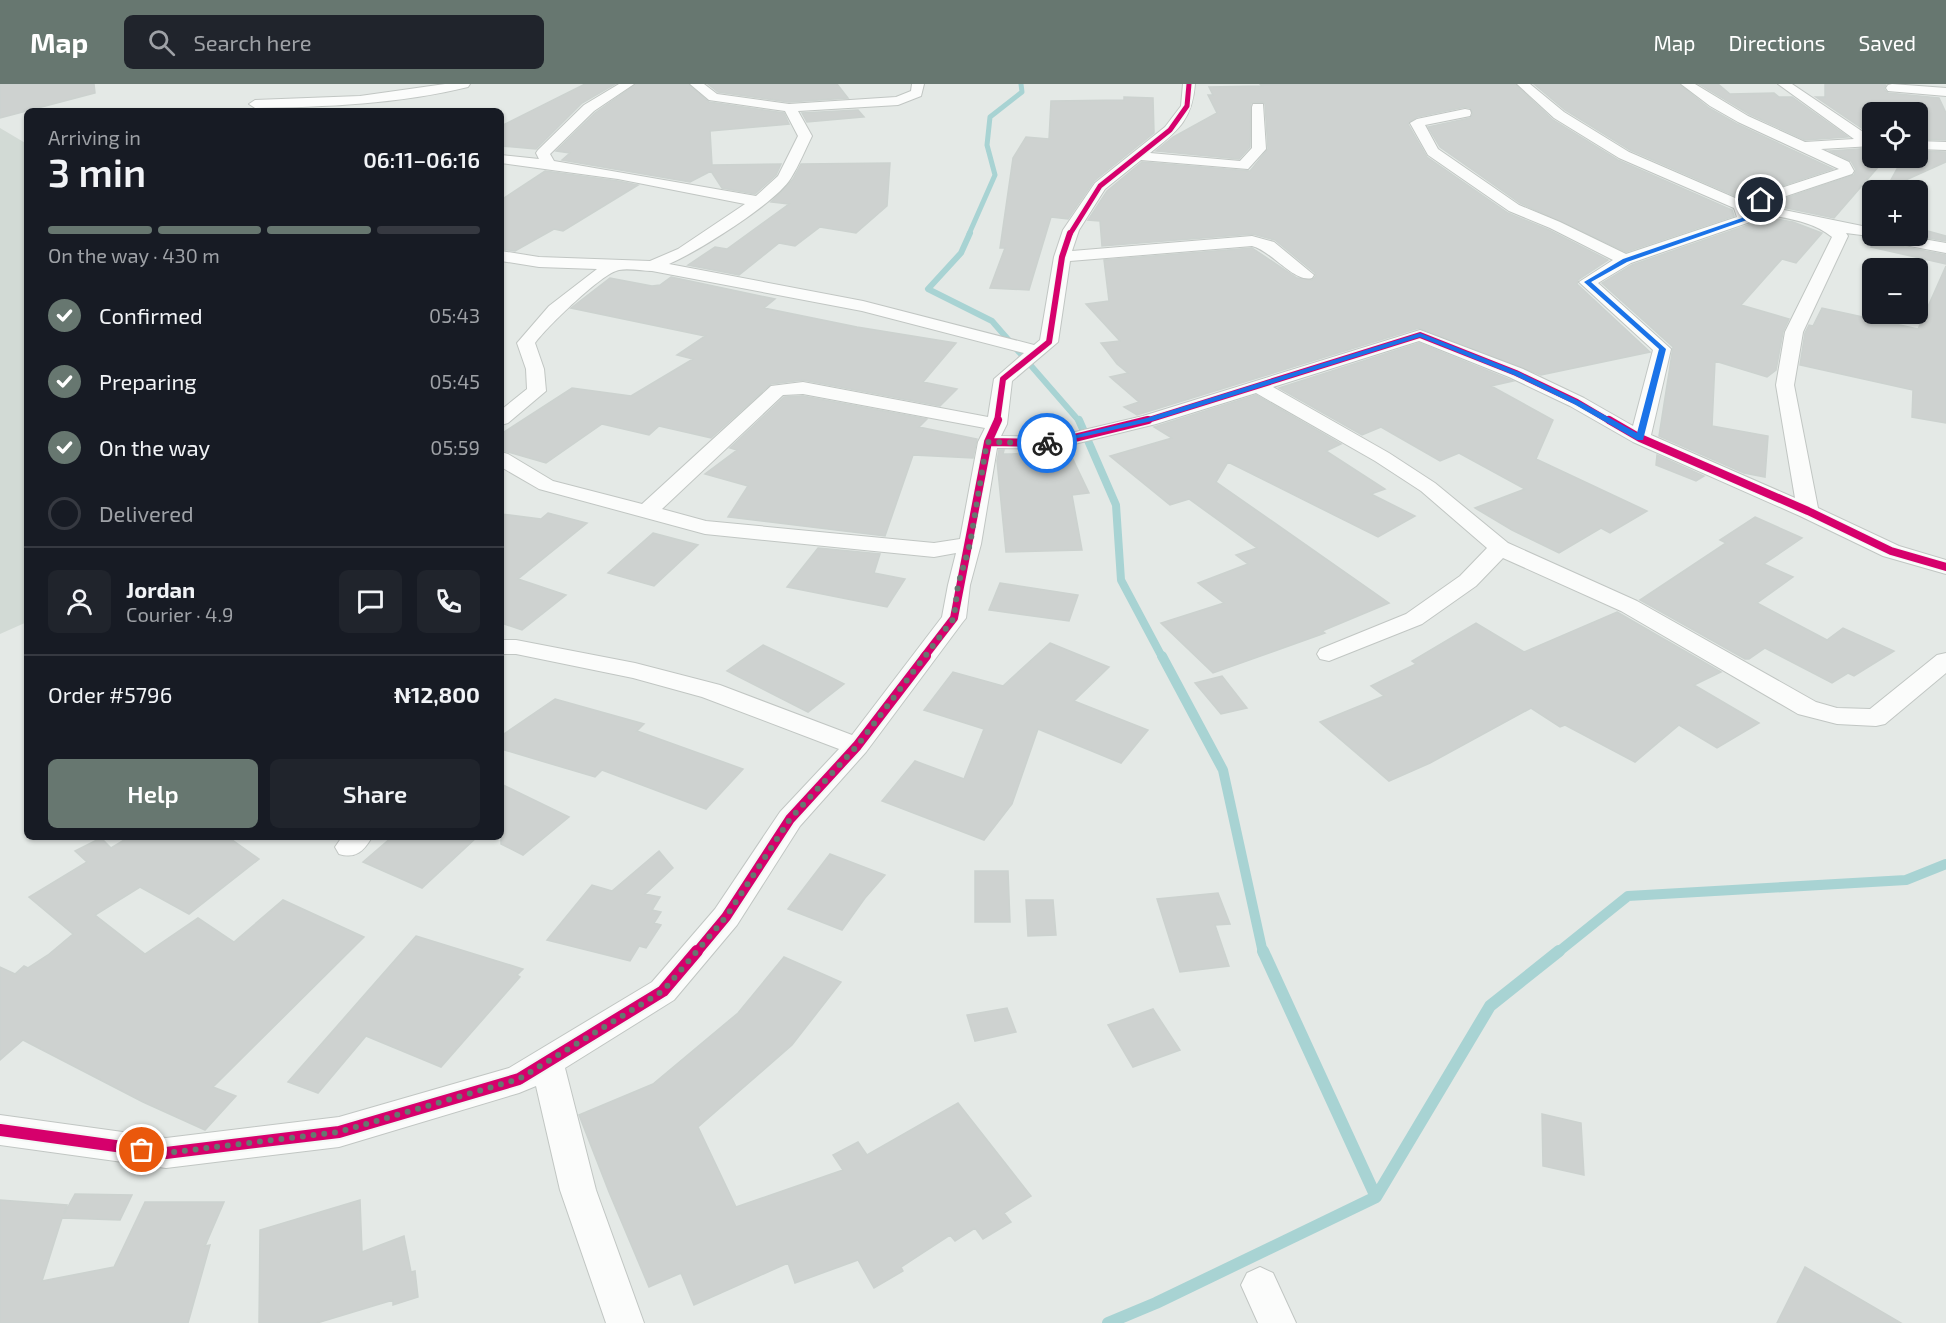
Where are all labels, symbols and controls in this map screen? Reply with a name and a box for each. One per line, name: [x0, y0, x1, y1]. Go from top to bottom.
search box: [124, 15, 544, 69]
text: Map: [30, 25, 88, 59]
icon: search: [145, 26, 178, 59]
text: Search here: [193, 29, 312, 55]
text: Map: [1653, 30, 1696, 55]
text: Directions: [1729, 30, 1825, 55]
text: Saved: [1858, 30, 1916, 55]
map controls: [1862, 102, 1928, 324]
button: locate: [1862, 102, 1928, 168]
text: Arriving in: [48, 125, 141, 149]
text: 06:11–06:16: [363, 146, 480, 172]
text: 3 min: [48, 148, 146, 195]
pin: [1735, 174, 1786, 225]
button: +: [1862, 180, 1928, 246]
icon: home: [1744, 183, 1777, 216]
text: On the way · 430 m: [48, 243, 220, 267]
button: −: [1862, 258, 1928, 324]
icon: check: [48, 299, 81, 332]
text: Confirmed: [99, 302, 203, 328]
text: 05:43: [429, 303, 480, 327]
icon: check: [48, 365, 81, 398]
text: Preparing: [99, 368, 197, 394]
text: 05:45: [429, 369, 480, 393]
courier: [1017, 413, 1077, 473]
icon: bike: [1031, 427, 1064, 460]
icon: check: [48, 431, 81, 464]
text: On the way: [99, 434, 210, 460]
text: 05:59: [430, 435, 480, 459]
text: Delivered: [99, 500, 194, 526]
button: person: [48, 570, 111, 633]
button: chat: [339, 570, 402, 633]
button: phone: [417, 570, 480, 633]
text: Jordan: [126, 576, 195, 602]
text: Courier · 4.9: [126, 602, 233, 626]
text: Order #5796: [48, 681, 172, 707]
text: ₦12,800: [394, 681, 480, 707]
button: Help: [48, 759, 258, 828]
button: Share: [270, 759, 480, 828]
pin: [116, 1124, 167, 1175]
icon: bag: [125, 1133, 158, 1166]

